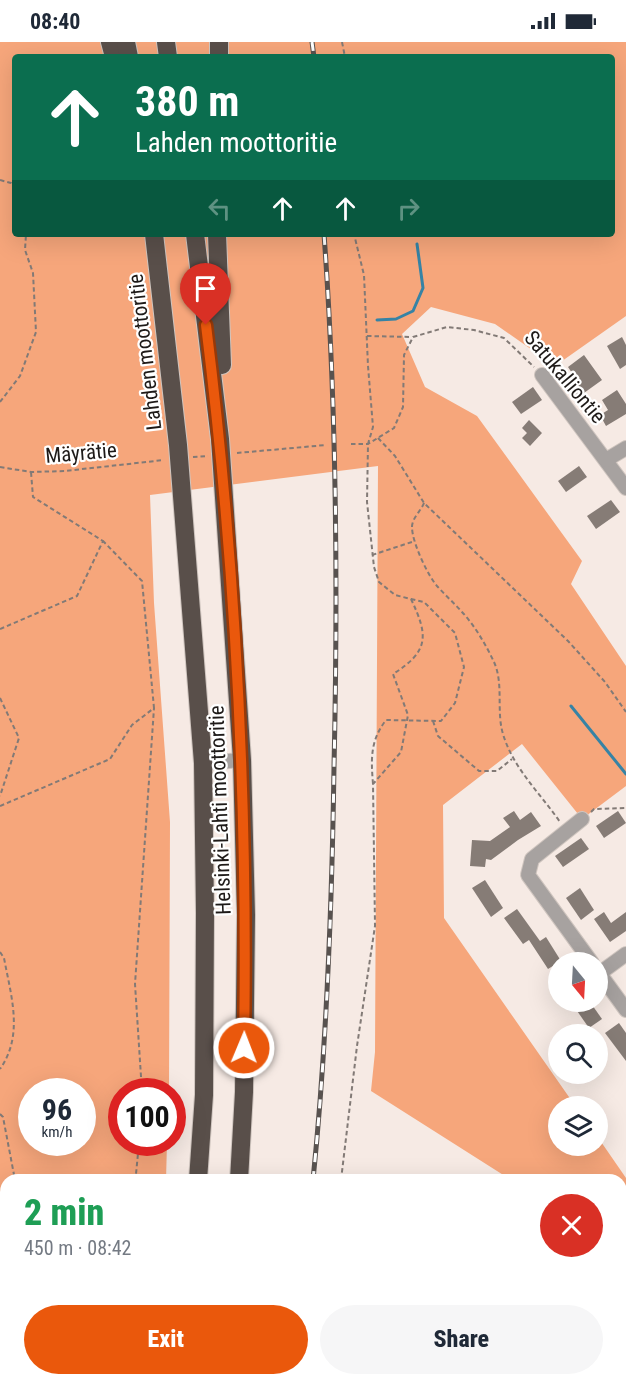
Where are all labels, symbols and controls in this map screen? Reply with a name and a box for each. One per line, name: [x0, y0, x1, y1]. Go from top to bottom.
text: 08:40: [30, 9, 81, 34]
text: 380 m: [135, 77, 240, 126]
icon: ahead: [36, 78, 114, 156]
text: Lahden moottoritie: [135, 127, 337, 159]
icon: left: [203, 192, 236, 225]
icon: ahead: [266, 192, 299, 225]
icon: ahead: [329, 192, 362, 225]
icon: right: [392, 192, 425, 225]
pin: [180, 263, 231, 325]
street label: Lahden moottoritie: [123, 272, 166, 431]
icon: arrive: [189, 272, 222, 305]
street label: Satukalliontie: [520, 326, 611, 428]
street label: Mäyrätie: [44, 438, 118, 468]
street label: Helsinki-Lahti moottoritie: [204, 705, 236, 915]
north arrow: [548, 952, 608, 1012]
map controls: [548, 952, 608, 1156]
position arrow: [212, 1016, 276, 1080]
button: search: [548, 1024, 608, 1084]
speed limit sign: 100: [108, 1078, 186, 1156]
text: 96: [42, 1092, 72, 1127]
button: layers: [548, 1096, 608, 1156]
text: km/h: [42, 1123, 72, 1141]
text: 2 min: [24, 1192, 104, 1234]
button: close: [540, 1194, 603, 1257]
text: 450 m · 08:42: [24, 1236, 131, 1260]
button: Exit: [24, 1305, 308, 1374]
button: Share: [320, 1305, 603, 1374]

